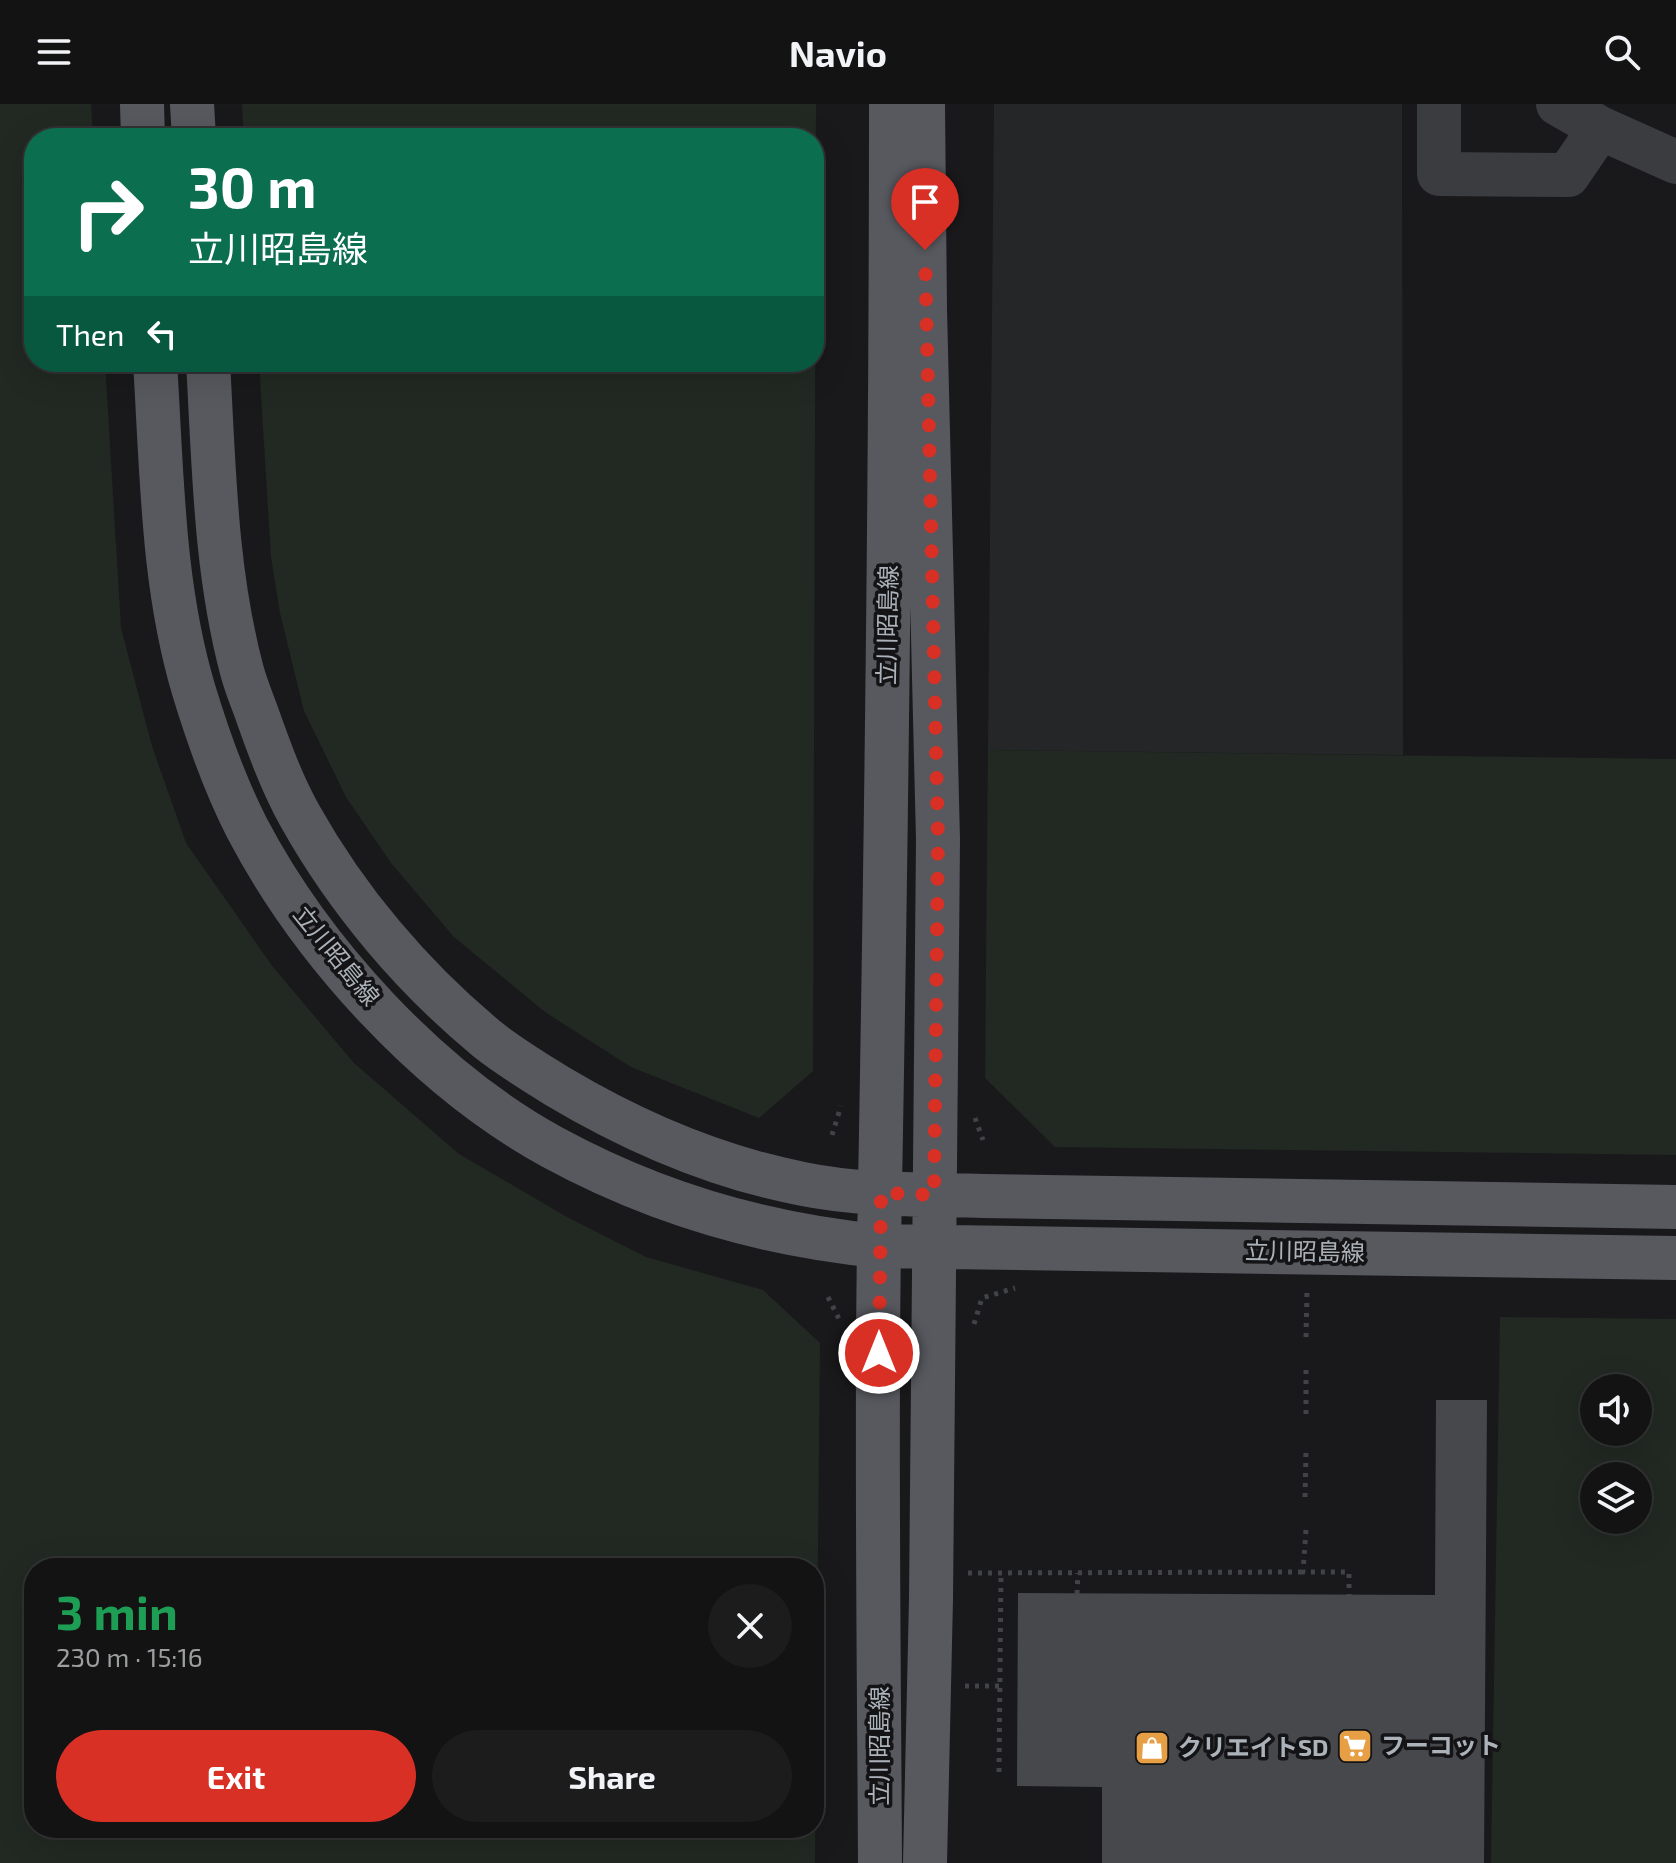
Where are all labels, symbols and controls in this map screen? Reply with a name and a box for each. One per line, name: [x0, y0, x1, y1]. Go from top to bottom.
icon: menu: [32, 30, 76, 74]
icon: search: [1600, 30, 1644, 74]
text: Navio: [789, 31, 887, 74]
text: 30 m: [188, 152, 317, 219]
icon: right: [56, 160, 160, 264]
pin: [891, 168, 959, 250]
icon: arrive: [903, 180, 947, 224]
text: 立川昭島線: [188, 226, 368, 269]
icon: left: [140, 312, 184, 356]
text: Then: [56, 316, 124, 352]
street label: 立川昭島線: [871, 565, 902, 685]
street label: 立川昭島線: [288, 899, 386, 1011]
street label: 立川昭島線: [1245, 1235, 1365, 1266]
position arrow: [837, 1311, 921, 1395]
map controls: [1580, 1374, 1652, 1534]
button: sound: [1580, 1374, 1652, 1446]
button: layers: [1580, 1462, 1652, 1534]
text: 3 min: [56, 1582, 178, 1640]
button: close: [708, 1584, 792, 1668]
text: 230 m · 15:16: [56, 1641, 203, 1672]
street label: 立川昭島線: [864, 1686, 893, 1806]
supermarket icon: フーコット: [1336, 1727, 1374, 1765]
shop icon: クリエイトSD: [1133, 1729, 1171, 1767]
button: Exit: [56, 1730, 416, 1822]
button: Share: [432, 1730, 792, 1822]
place label: フーコット: [1381, 1730, 1501, 1759]
place label: クリエイトSD: [1178, 1732, 1328, 1761]

